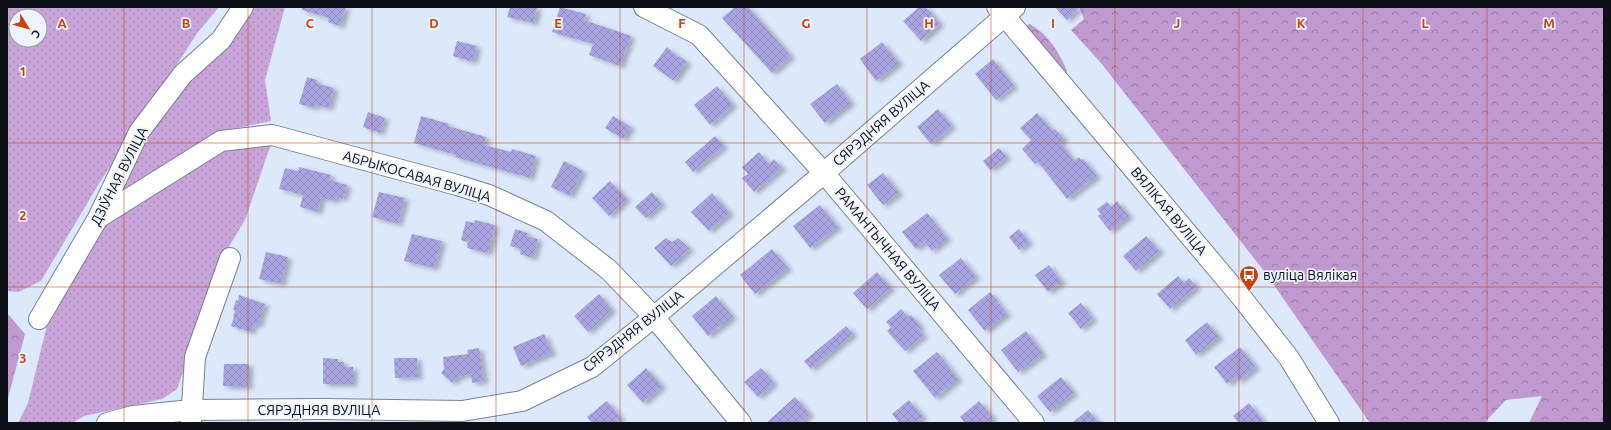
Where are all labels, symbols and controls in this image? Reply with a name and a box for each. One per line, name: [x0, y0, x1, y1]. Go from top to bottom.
north arrow: [8, 8, 48, 48]
text: A: [57, 16, 67, 30]
text: B: [182, 16, 191, 30]
text: C: [306, 16, 315, 30]
text: D: [429, 16, 439, 30]
text: E: [554, 16, 562, 30]
text: F: [678, 16, 686, 30]
text: G: [802, 16, 811, 30]
text: H: [924, 16, 934, 30]
text: I: [1051, 16, 1055, 30]
text: J: [1174, 16, 1180, 30]
text: K: [1297, 16, 1306, 30]
text: L: [1421, 16, 1429, 30]
text: M: [1543, 16, 1555, 30]
text: С: [29, 28, 43, 40]
text: 1: [19, 64, 27, 78]
street label: СЯРЭДНЯЯ ВУЛІЦА: [829, 77, 933, 169]
street label: ДЗІЎНАЯ ВУЛІЦА: [85, 123, 151, 228]
street label: АБРЫКОСАВАЯ ВУЛІЦА: [341, 147, 493, 205]
street label: ВЯЛІКАЯ ВУЛІЦА: [1128, 164, 1210, 258]
street label: РАМАНТЫЧНАЯ ВУЛІЦА: [832, 184, 944, 314]
text: 2: [19, 208, 27, 222]
bus stop icon: вуліца Вялікая: [1238, 264, 1260, 292]
place label: вуліца Вялікая: [1263, 267, 1357, 283]
street label: СЯРЭДНЯЯ ВУЛІЦА: [580, 287, 686, 375]
text: 3: [19, 351, 27, 365]
street label: СЯРЭДНЯЯ ВУЛІЦА: [258, 402, 380, 418]

